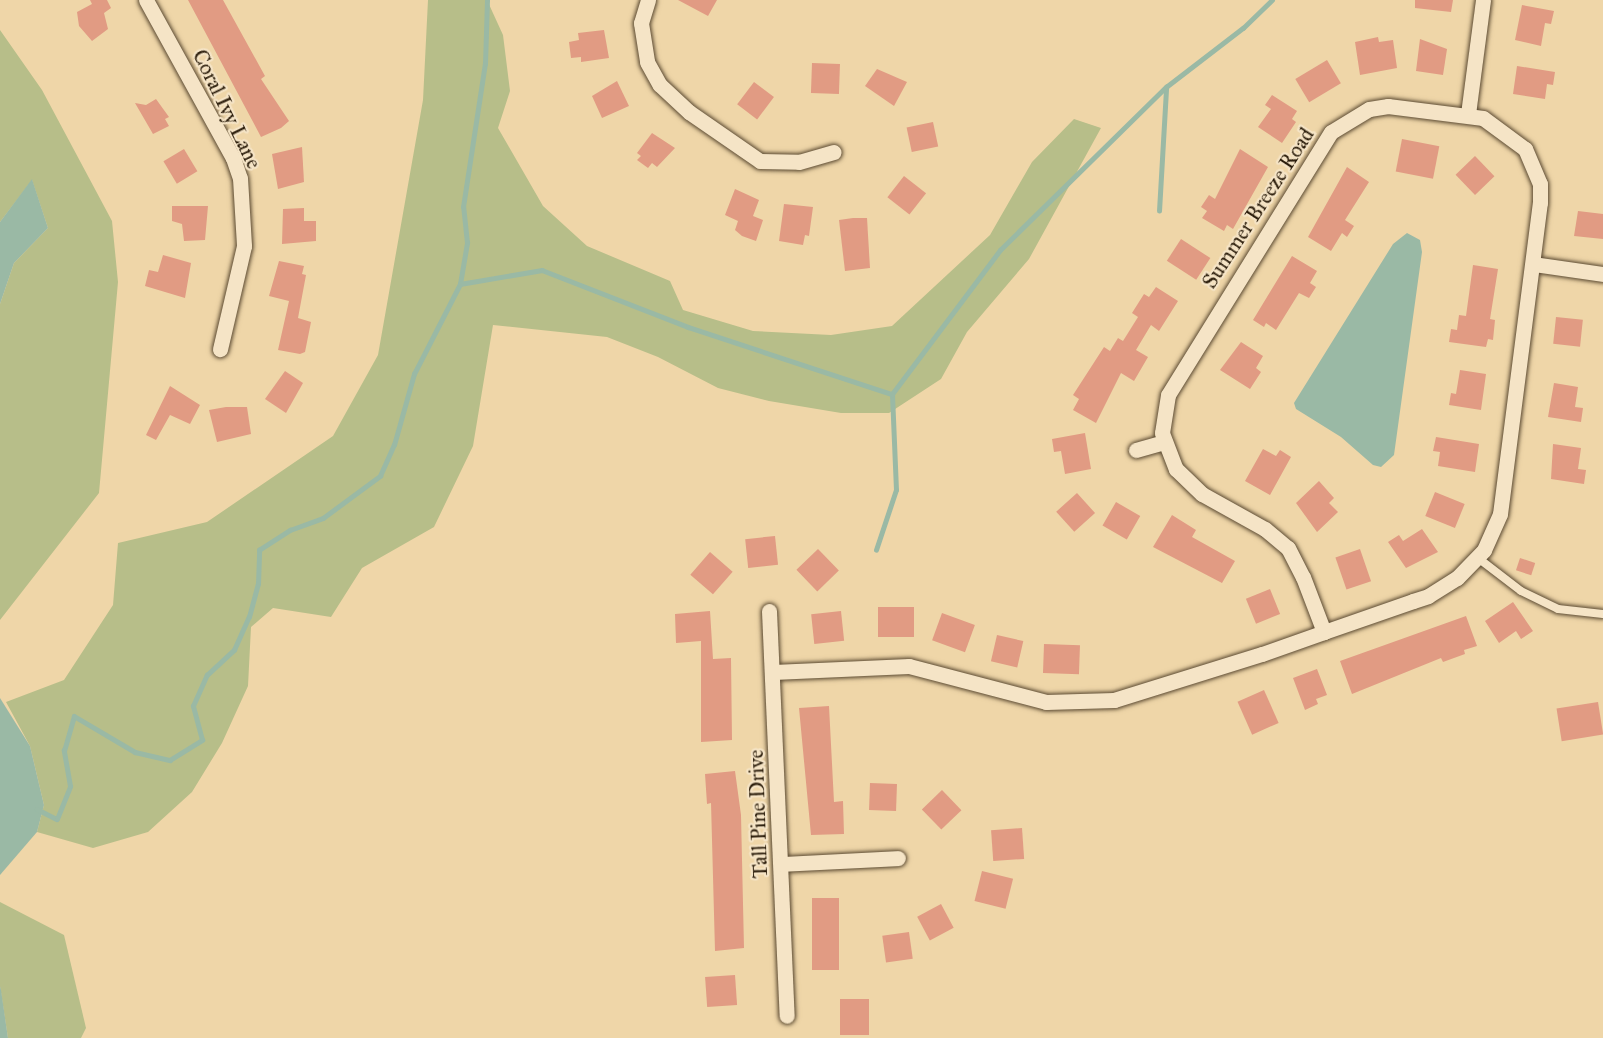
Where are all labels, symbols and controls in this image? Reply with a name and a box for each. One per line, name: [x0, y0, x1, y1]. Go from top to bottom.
street label: Coral Ivy Lane: [187, 45, 267, 173]
street label: Summer Breeze Road: [1197, 123, 1319, 293]
street label: Tall Pine Drive: [743, 749, 773, 879]

